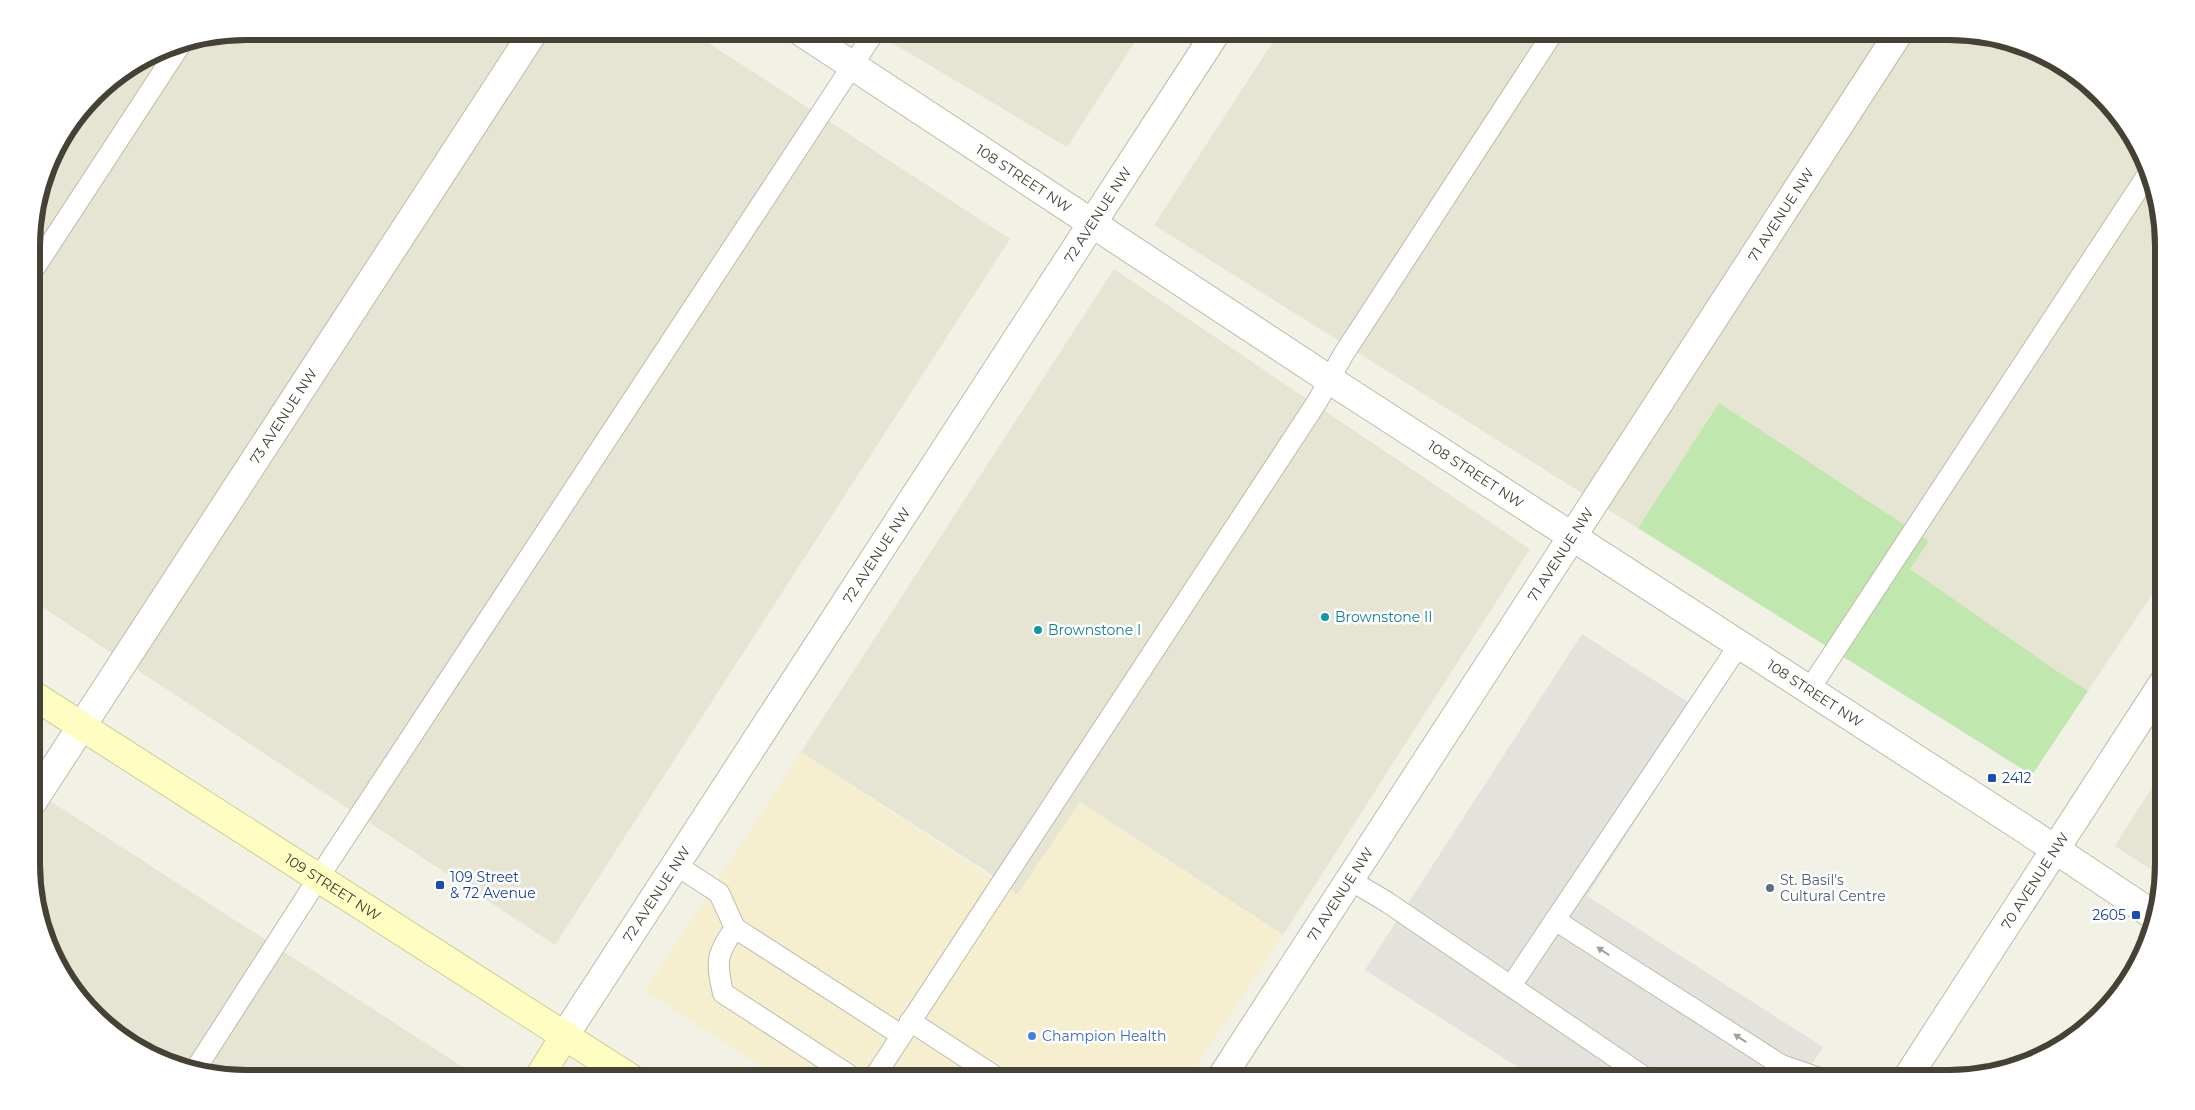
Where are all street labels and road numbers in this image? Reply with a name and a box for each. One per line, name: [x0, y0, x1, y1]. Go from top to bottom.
street label: 108 STREET NW: [973, 140, 1075, 217]
street label: 72 AVENUE NW: [1060, 163, 1136, 266]
street label: 71 AVENUE NW: [1744, 164, 1818, 265]
street label: 73 AVENUE NW: [246, 365, 321, 467]
street label: 108 STREET NW: [1424, 436, 1527, 512]
street label: 72 AVENUE NW: [839, 504, 914, 607]
street label: 71 AVENUE NW: [1524, 504, 1598, 605]
street label: 108 STREET NW: [1764, 656, 1867, 731]
street label: 70 AVENUE NW: [1997, 829, 2073, 933]
street label: 72 AVENUE NW: [619, 842, 694, 945]
street label: 71 AVENUE NW: [1303, 844, 1377, 944]
street label: 109 STREET NW: [281, 850, 384, 925]

